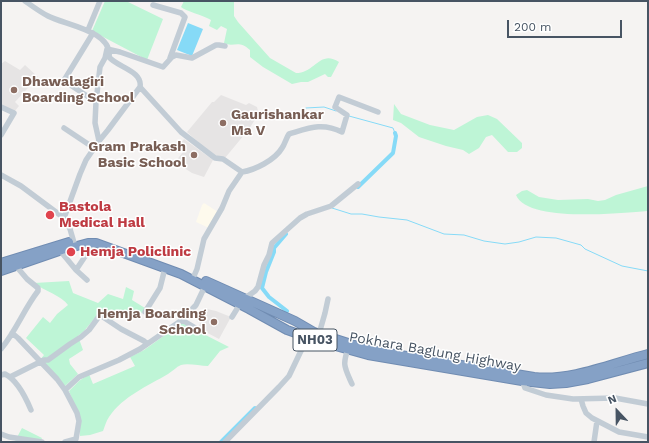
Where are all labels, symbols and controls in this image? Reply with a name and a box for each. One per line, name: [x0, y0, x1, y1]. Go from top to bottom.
scale bar: [509, 12, 624, 38]
text: 200 m: [514, 20, 551, 34]
place label: Dhawalagiri Boarding School: [22, 74, 134, 106]
marker: Dhawalagiri Boarding School: [9, 85, 19, 95]
place label: Gaurishankar Ma V: [231, 107, 324, 140]
marker: Gaurishankar Ma V: [218, 118, 228, 128]
place label: Gram Prakash Basic School: [88, 139, 186, 172]
marker: Gram Prakash Basic School: [189, 150, 199, 160]
place label: Bastola Medical Hall: [59, 199, 145, 232]
marker: Bastola Medical Hall: [44, 209, 56, 221]
place label: Hemja Policlinic: [80, 244, 191, 260]
marker: Hemja Policlinic: [65, 246, 77, 258]
place label: Hemja Boarding School: [97, 306, 206, 338]
marker: Hemja Boarding School: [209, 317, 219, 327]
road number: NH03: [293, 329, 337, 351]
street label: Pokhara Baglung Highway: [348, 329, 522, 375]
north arrow: [597, 391, 637, 431]
text: N: [606, 392, 619, 407]

